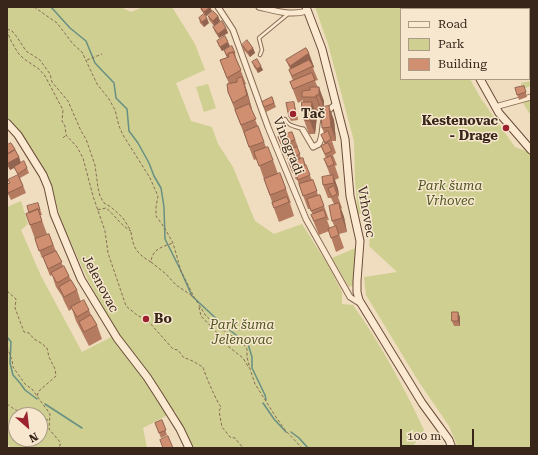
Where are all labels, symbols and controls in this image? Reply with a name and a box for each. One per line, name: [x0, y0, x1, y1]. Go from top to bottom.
legend: [400, 8, 530, 80]
text: Road: [438, 17, 467, 31]
text: Park: [438, 37, 464, 51]
text: Building: [438, 57, 487, 71]
place label: Tač: [301, 106, 325, 122]
marker: Tač: [288, 109, 298, 119]
place label: Kestenovac - Drage: [422, 113, 498, 144]
street label: Vinogradi: [269, 115, 307, 177]
marker: Kestenovac - Drage: [501, 123, 511, 133]
park label: Park šuma Vrhovec: [418, 178, 482, 209]
street label: Vrhovec: [354, 185, 378, 239]
street label: Jelenovac: [78, 253, 122, 315]
place label: Bo: [154, 311, 172, 327]
marker: Bo: [141, 314, 151, 324]
park label: Park šuma Jelenovac: [210, 317, 274, 348]
north arrow: [8, 407, 48, 447]
scale bar: [402, 421, 476, 447]
text: N: [27, 429, 40, 445]
text: 100 m: [407, 429, 441, 443]

